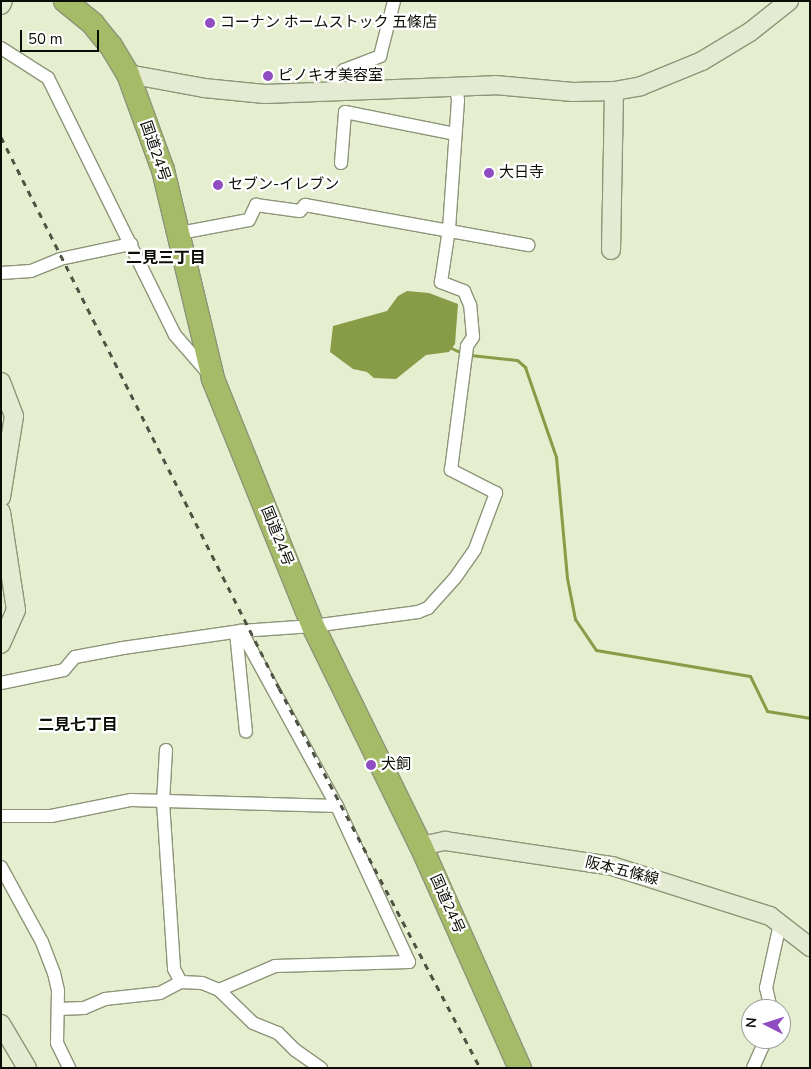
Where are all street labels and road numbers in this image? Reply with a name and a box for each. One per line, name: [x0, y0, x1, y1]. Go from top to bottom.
street label: 国道24号: [136, 118, 174, 184]
street label: 国道24号: [257, 503, 297, 569]
street label: 阪本五條線: [583, 853, 661, 889]
street label: 国道24号: [426, 872, 468, 936]

